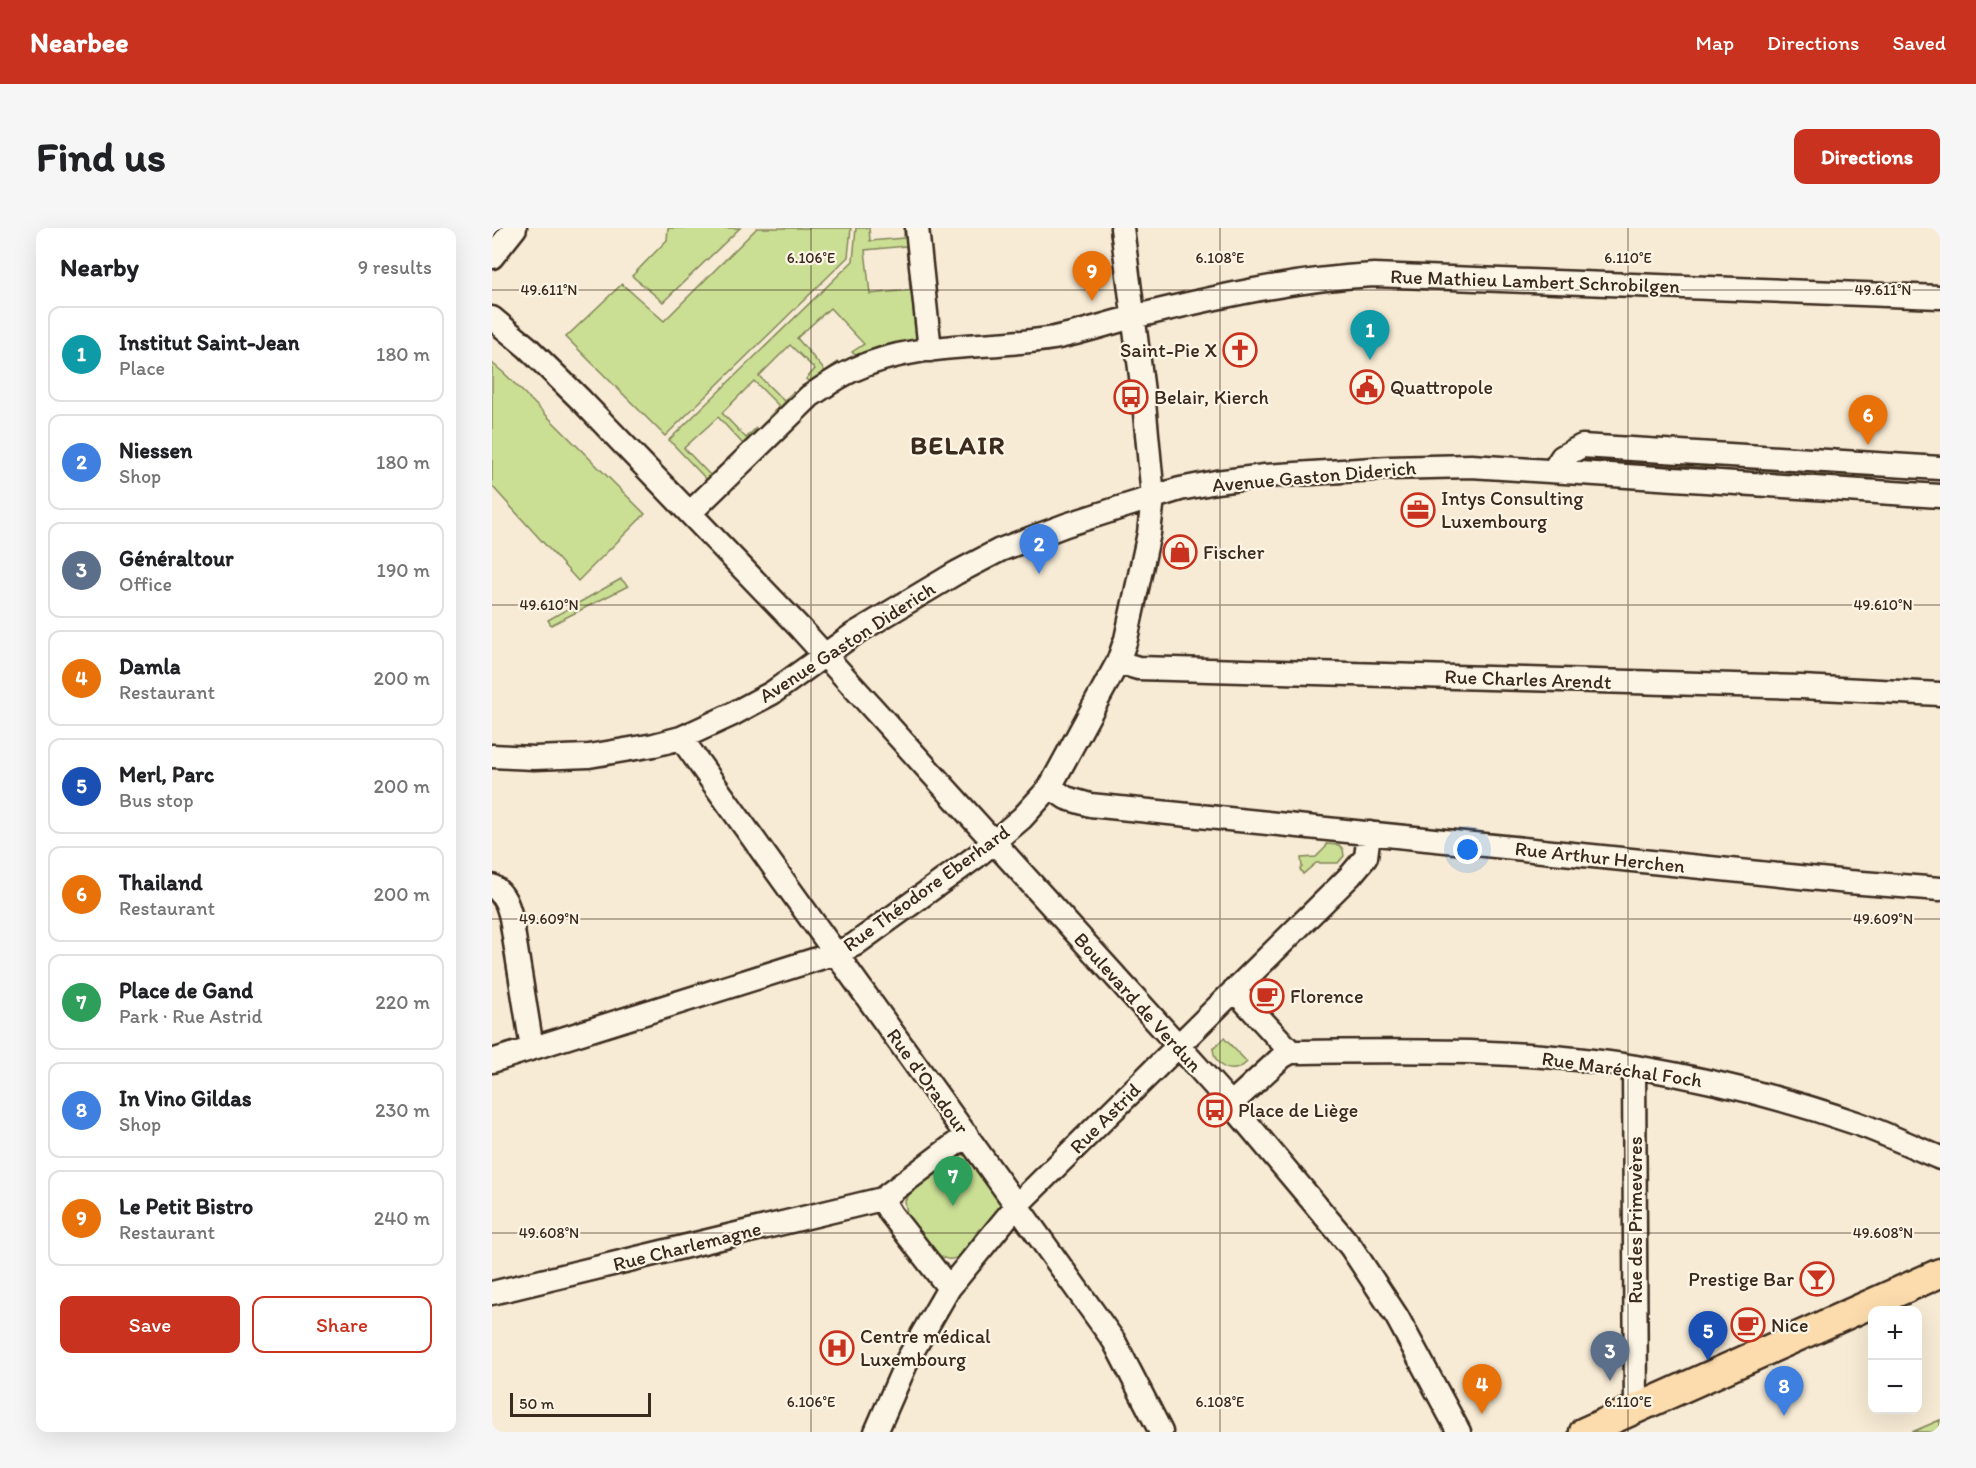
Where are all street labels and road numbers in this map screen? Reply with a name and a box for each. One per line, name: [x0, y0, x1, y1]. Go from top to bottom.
street label: Rue Mathieu Lambert Schrobilgen: [1390, 264, 1681, 298]
street label: Avenue Gaston Diderich: [1211, 455, 1417, 497]
street label: Avenue Gaston Diderich: [755, 576, 940, 708]
street label: Rue Charles Arendt: [1444, 664, 1612, 694]
street label: Rue Théodore Eberhard: [838, 819, 1014, 956]
street label: Rue Arthur Herchen: [1514, 836, 1687, 878]
street label: Boulevard de Verdun: [1069, 927, 1207, 1077]
street label: Rue d'Oradour: [882, 1024, 974, 1138]
street label: Rue Maréchal Foch: [1540, 1046, 1704, 1092]
street label: Rue Astrid: [1065, 1078, 1145, 1158]
street label: Rue des Primevères: [1623, 1136, 1647, 1304]
street label: Rue Charlemagne: [611, 1216, 763, 1276]

